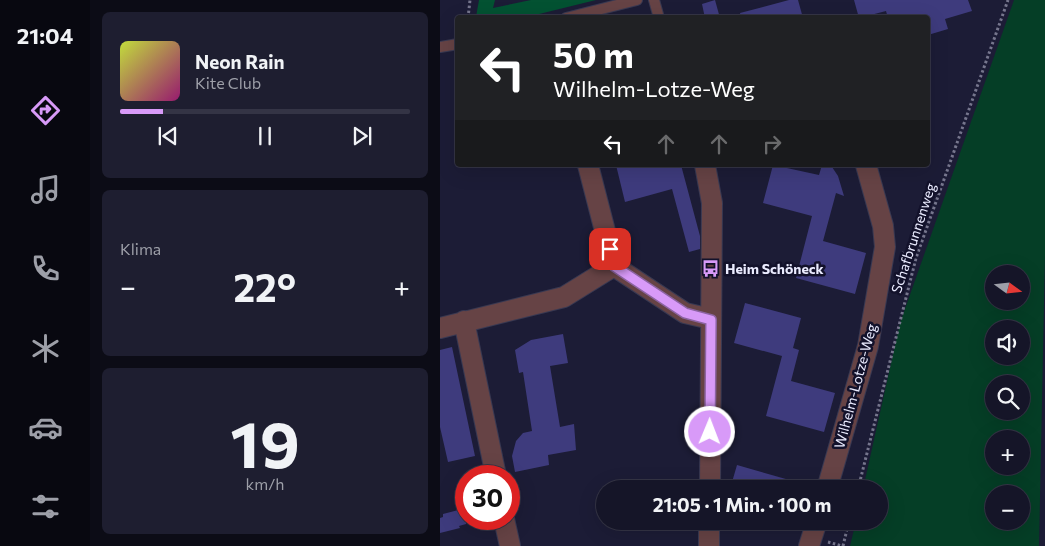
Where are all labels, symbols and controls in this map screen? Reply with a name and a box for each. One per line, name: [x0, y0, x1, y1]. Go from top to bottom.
text: 21:04: [17, 22, 73, 49]
text: 50 m: [553, 32, 634, 75]
icon: left: [470, 35, 535, 100]
text: Neon Rain: [195, 50, 285, 73]
text: Kite Club: [195, 73, 261, 92]
text: Wilhelm-Lotze-Weg: [553, 75, 755, 102]
icon: directions: [28, 93, 63, 128]
icon: previous: [154, 122, 182, 150]
icon: pause: [251, 122, 279, 150]
icon: next: [348, 122, 376, 150]
icon: left: [599, 130, 627, 158]
icon: ahead: [652, 130, 680, 158]
icon: ahead: [705, 130, 733, 158]
icon: right: [758, 130, 786, 158]
icon: music: [28, 172, 63, 207]
street label: Schafbrunnenweg: [887, 180, 939, 295]
pin: [589, 228, 631, 270]
icon: arrive: [596, 235, 624, 263]
text: Klima: [120, 239, 161, 258]
icon: phone: [28, 251, 63, 286]
bus stop icon: Heim Schöneck: [701, 258, 721, 278]
place label: Heim Schöneck: [725, 260, 824, 277]
text: 22°: [233, 263, 296, 310]
north arrow: [985, 265, 1030, 310]
map controls: [985, 265, 1030, 530]
text: −: [120, 269, 136, 303]
text: +: [394, 269, 410, 303]
button: sound: [985, 320, 1030, 365]
street label: Wilhelm-Lotze-Weg: [830, 321, 880, 450]
icon: climate: [28, 331, 63, 366]
button: search: [985, 375, 1030, 420]
text: 19: [230, 402, 300, 481]
position arrow: [683, 405, 735, 457]
icon: car: [28, 410, 63, 445]
button: +: [985, 430, 1030, 475]
speed limit sign: 30: [455, 465, 520, 530]
text: km/h: [246, 474, 284, 493]
button: −: [985, 485, 1030, 530]
icon: filters: [28, 489, 63, 524]
text: 21:05 · 1 Min. · 100 m: [653, 493, 831, 516]

